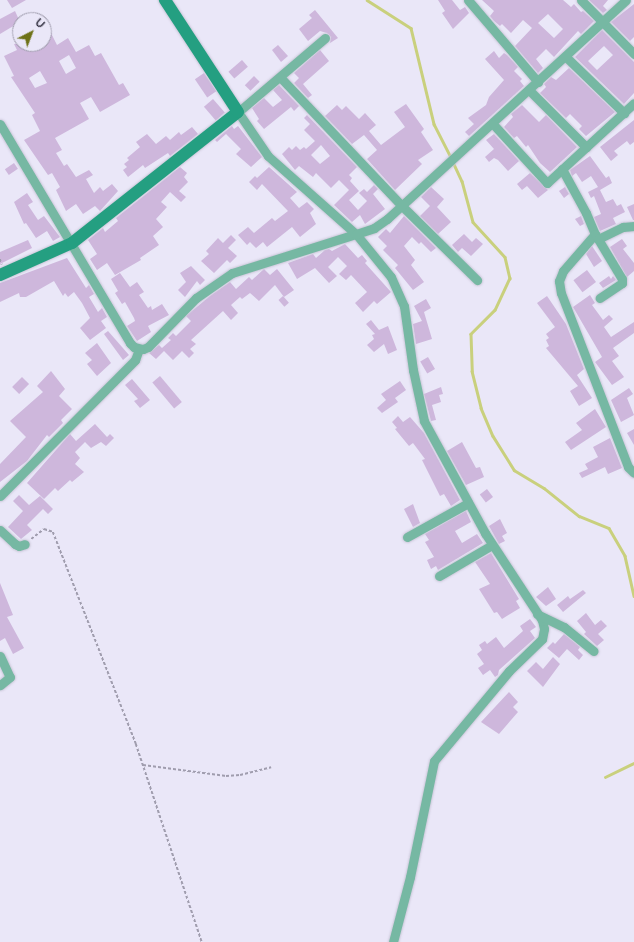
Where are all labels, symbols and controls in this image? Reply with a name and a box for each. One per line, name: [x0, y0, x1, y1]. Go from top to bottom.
north arrow: [12, 12, 52, 52]
text: U: [32, 16, 47, 31]

